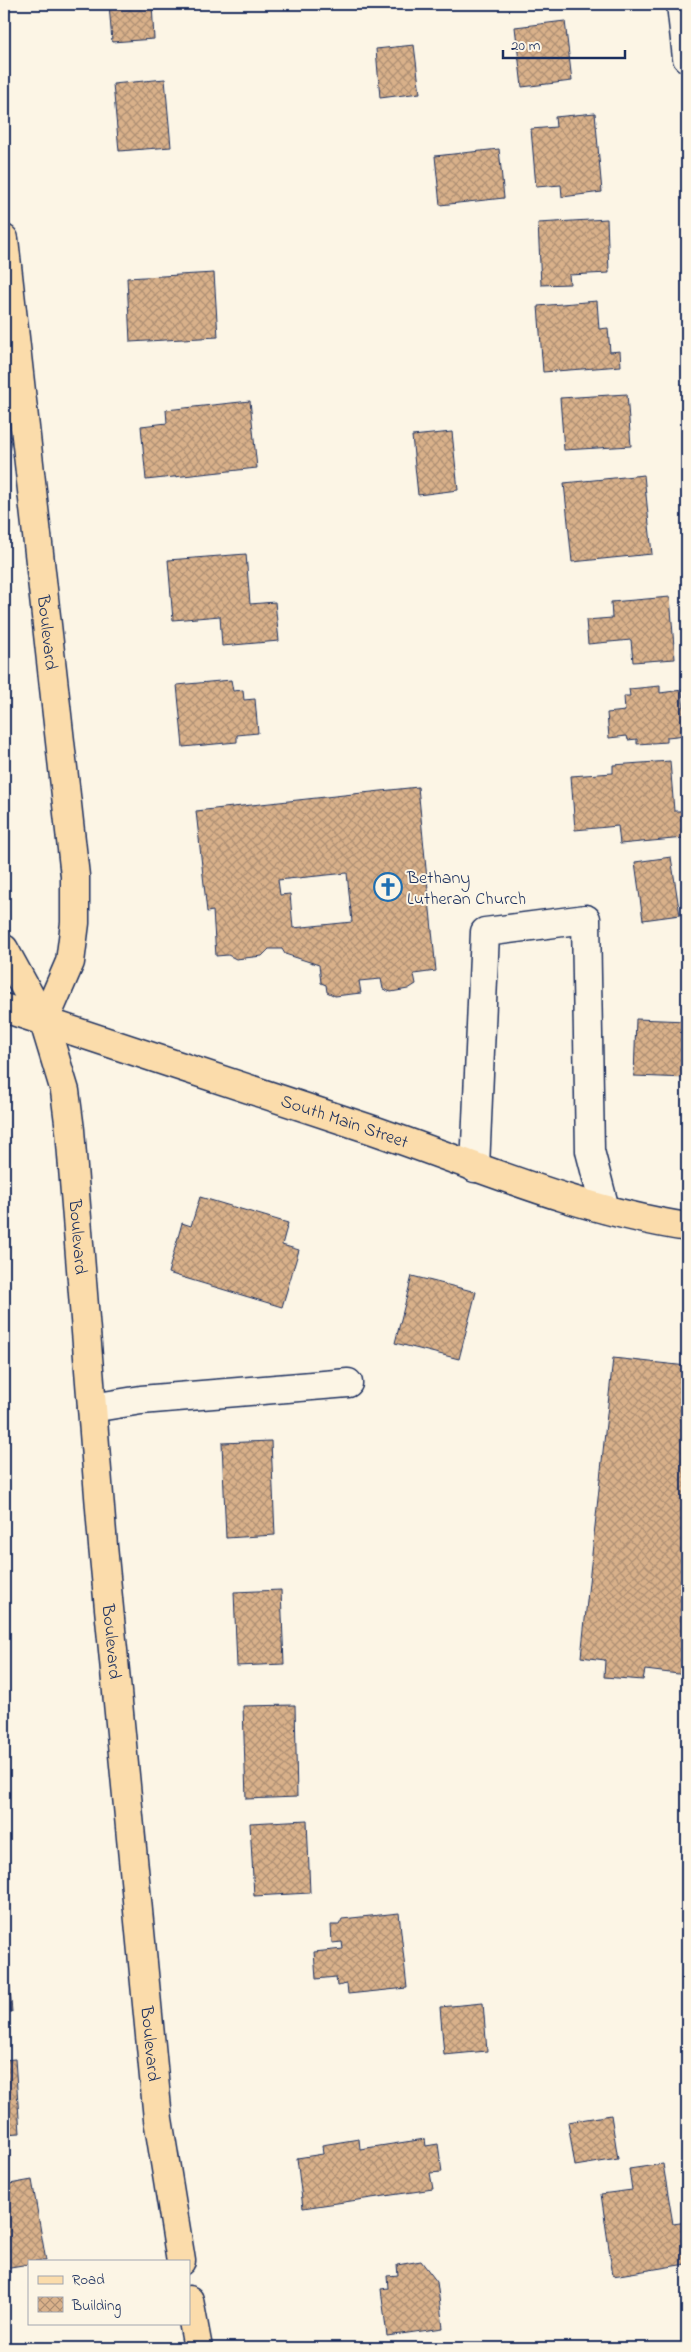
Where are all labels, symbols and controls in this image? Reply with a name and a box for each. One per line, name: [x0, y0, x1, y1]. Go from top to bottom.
scale bar: [503, 28, 626, 60]
text: 20 m: [511, 35, 541, 57]
street label: Boulevard: [29, 593, 63, 672]
place label: Bethany Lutheran Church: [406, 866, 526, 913]
church icon: Bethany Lutheran Church: [373, 872, 403, 902]
street label: South Main Street: [277, 1089, 411, 1156]
street label: Boulevard: [60, 1198, 92, 1276]
street label: Boulevard: [94, 1602, 127, 1680]
street label: Boulevard: [132, 2004, 165, 2083]
legend: [28, 2260, 190, 2324]
text: Road: [72, 2269, 105, 2291]
text: Building: [71, 2295, 121, 2318]

